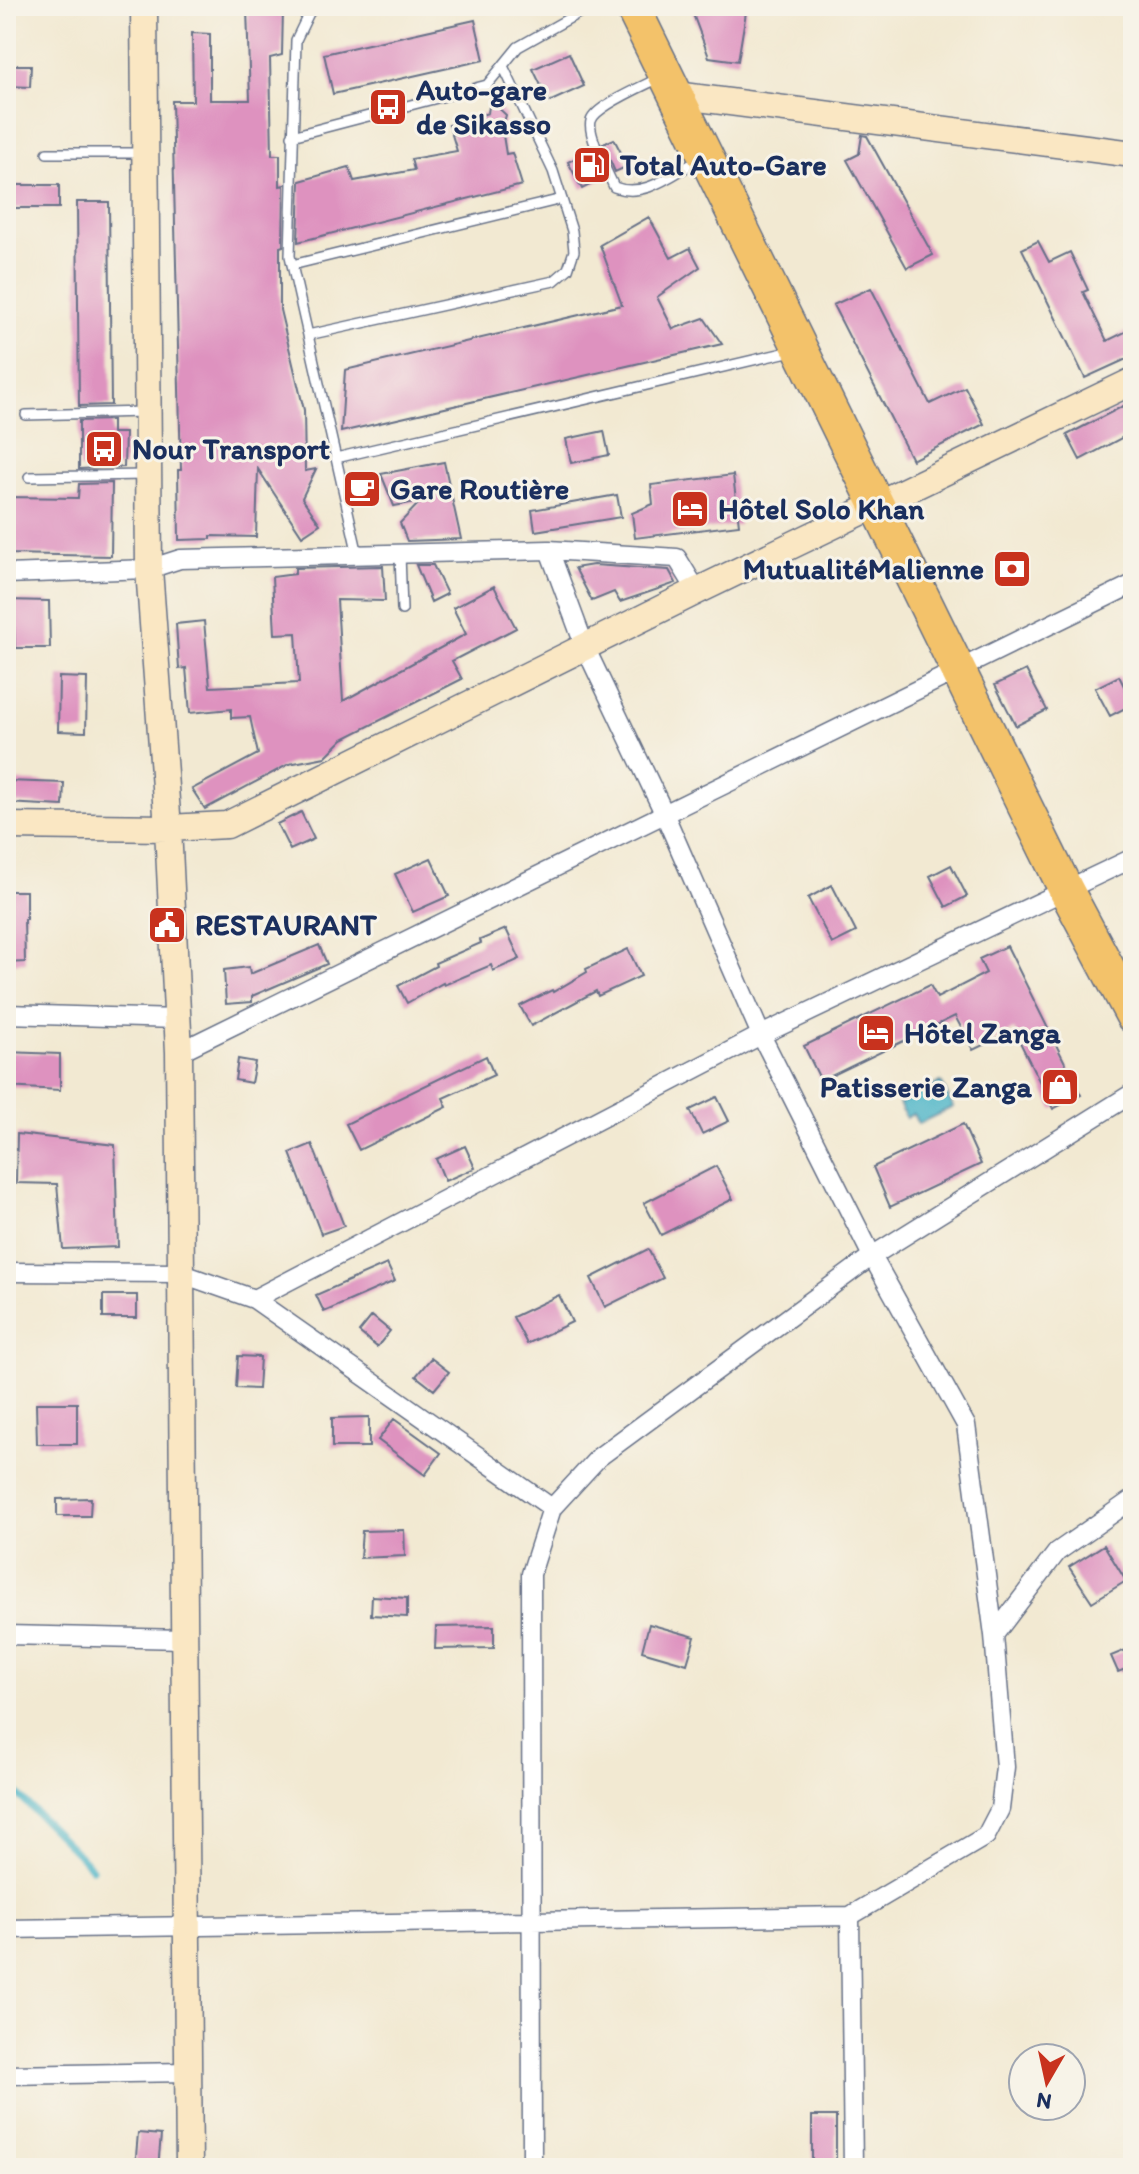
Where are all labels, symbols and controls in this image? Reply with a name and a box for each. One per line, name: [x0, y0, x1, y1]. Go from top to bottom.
place label: Auto-gare de Sikasso: [415, 71, 551, 142]
bus stop icon: Auto-gare de Sikasso: [367, 86, 409, 128]
fuel station icon: Total Auto-Gare: [571, 144, 613, 186]
place label: Total Auto-Gare: [619, 146, 827, 183]
bus stop icon: Nour Transport: [83, 428, 125, 470]
place label: Nour Transport: [132, 430, 330, 467]
cafe icon: Gare Routière: [341, 468, 383, 510]
place label: Gare Routière: [390, 470, 569, 507]
hotel icon: Hôtel Solo Khan: [669, 488, 711, 530]
place label: Hôtel Solo Khan: [718, 490, 925, 527]
bank icon: MutualitéMalienne: [991, 548, 1033, 590]
place label: MutualitéMalienne: [743, 550, 984, 587]
public building icon: RESTAURANT: [146, 904, 188, 946]
place label: RESTAURANT: [195, 906, 378, 943]
hotel icon: Hôtel Zanga: [855, 1012, 897, 1054]
place label: Hôtel Zanga: [904, 1014, 1061, 1051]
shop icon: Patisserie Zanga: [1039, 1066, 1081, 1108]
place label: Patisserie Zanga: [820, 1068, 1032, 1105]
north arrow: [1007, 2042, 1087, 2122]
text: N: [1034, 2087, 1053, 2116]

